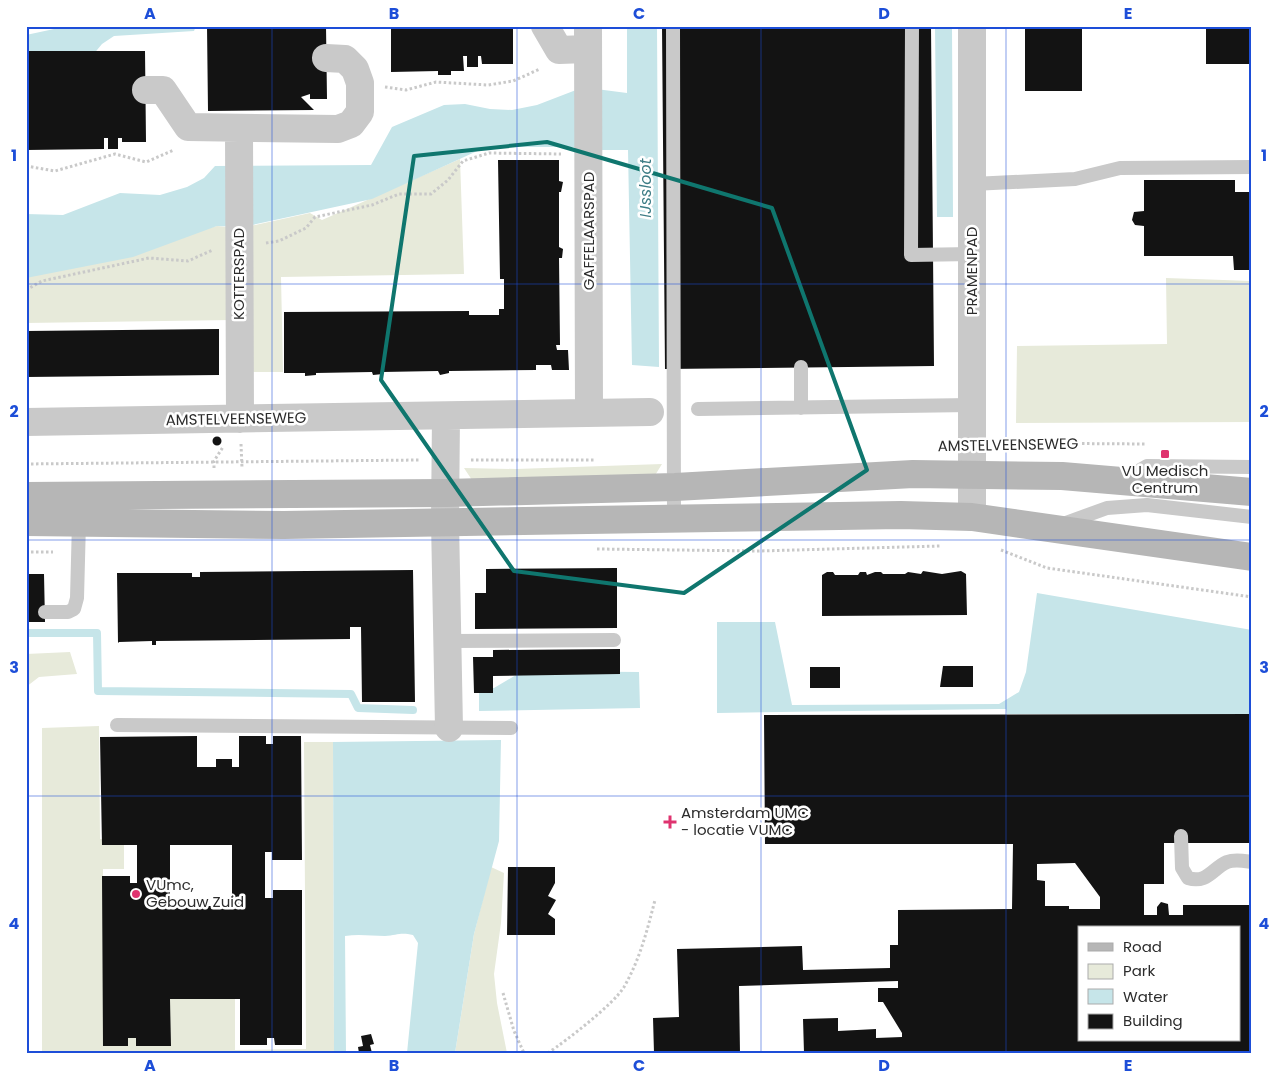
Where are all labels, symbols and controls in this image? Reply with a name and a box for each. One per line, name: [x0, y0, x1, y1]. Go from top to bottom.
text: A: [144, 2, 156, 25]
text: B: [389, 2, 399, 25]
text: C: [633, 2, 645, 25]
text: D: [878, 2, 890, 25]
text: E: [1124, 2, 1132, 25]
text: 1: [11, 144, 17, 167]
text: 1: [1261, 144, 1267, 167]
water label: IJssloot: [634, 157, 657, 218]
street label: GAFFELAARSPAD: [578, 172, 599, 290]
street label: PRAMENPAD: [961, 227, 982, 315]
street label: KOTTERSPAD: [228, 228, 249, 320]
text: 2: [9, 400, 19, 423]
text: 2: [1259, 400, 1269, 423]
street label: AMSTELVEENSEWEG: [165, 407, 307, 430]
street label: AMSTELVEENSEWEG: [937, 433, 1079, 456]
marker: VU Medisch Centrum: [1159, 448, 1171, 460]
place label: VU Medisch Centrum: [1122, 460, 1208, 498]
text: 3: [9, 656, 19, 679]
text: 3: [1259, 656, 1269, 679]
place label: Amsterdam UMC - locatie VUMC: [681, 802, 809, 840]
marker: Amsterdam UMC - locatie VUMC: [663, 815, 677, 829]
place label: VUmc, Gebouw Zuid: [146, 874, 244, 912]
marker: VUmc, Gebouw Zuid: [130, 888, 142, 900]
text: 4: [9, 912, 20, 935]
text: 4: [1259, 912, 1270, 935]
legend: [1078, 926, 1240, 1042]
text: Road: [1123, 936, 1162, 957]
text: Park: [1123, 960, 1155, 981]
text: Water: [1123, 986, 1169, 1007]
text: Building: [1123, 1010, 1183, 1031]
text: A: [144, 1054, 156, 1077]
text: B: [389, 1054, 399, 1077]
text: C: [633, 1054, 645, 1077]
text: D: [878, 1054, 890, 1077]
text: E: [1124, 1054, 1132, 1077]

